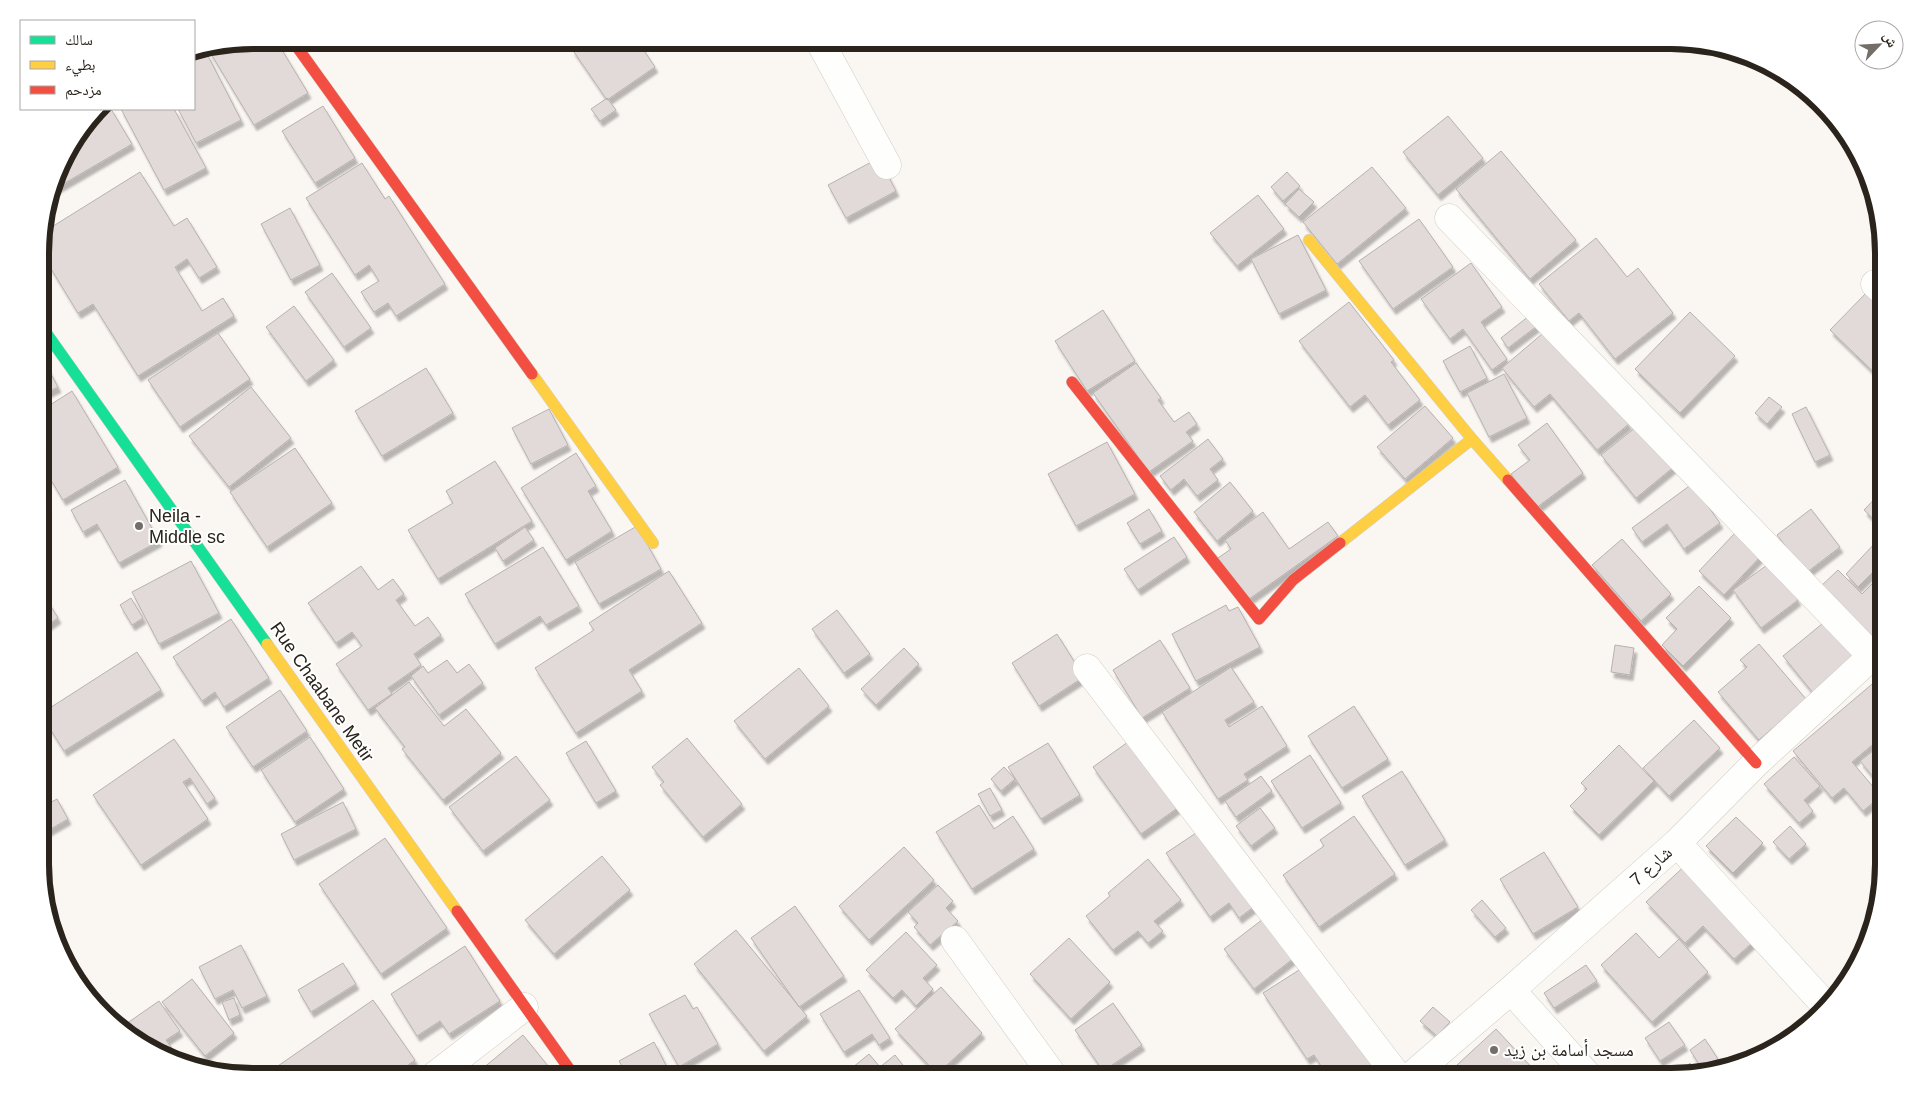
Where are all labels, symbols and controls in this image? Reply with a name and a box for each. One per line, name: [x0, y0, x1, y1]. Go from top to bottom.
legend: [20, 20, 195, 110]
north arrow: [1854, 20, 1904, 70]
text: ش: [1879, 29, 1901, 50]
text: سالك: [65, 31, 93, 48]
text: بطيء: [65, 56, 95, 77]
text: مزدحم: [65, 81, 102, 100]
place label: Neila - Middle sc: [149, 506, 225, 547]
marker: Neila - Middle sc: [133, 520, 145, 532]
street label: Rue Chaabane Metir: [266, 618, 378, 766]
street label: شارع 7: [1626, 842, 1677, 891]
place label: مسجد أسامة بن زيد: [1504, 1039, 1634, 1061]
marker: مسجد أسامة بن زيد: [1488, 1044, 1500, 1056]

